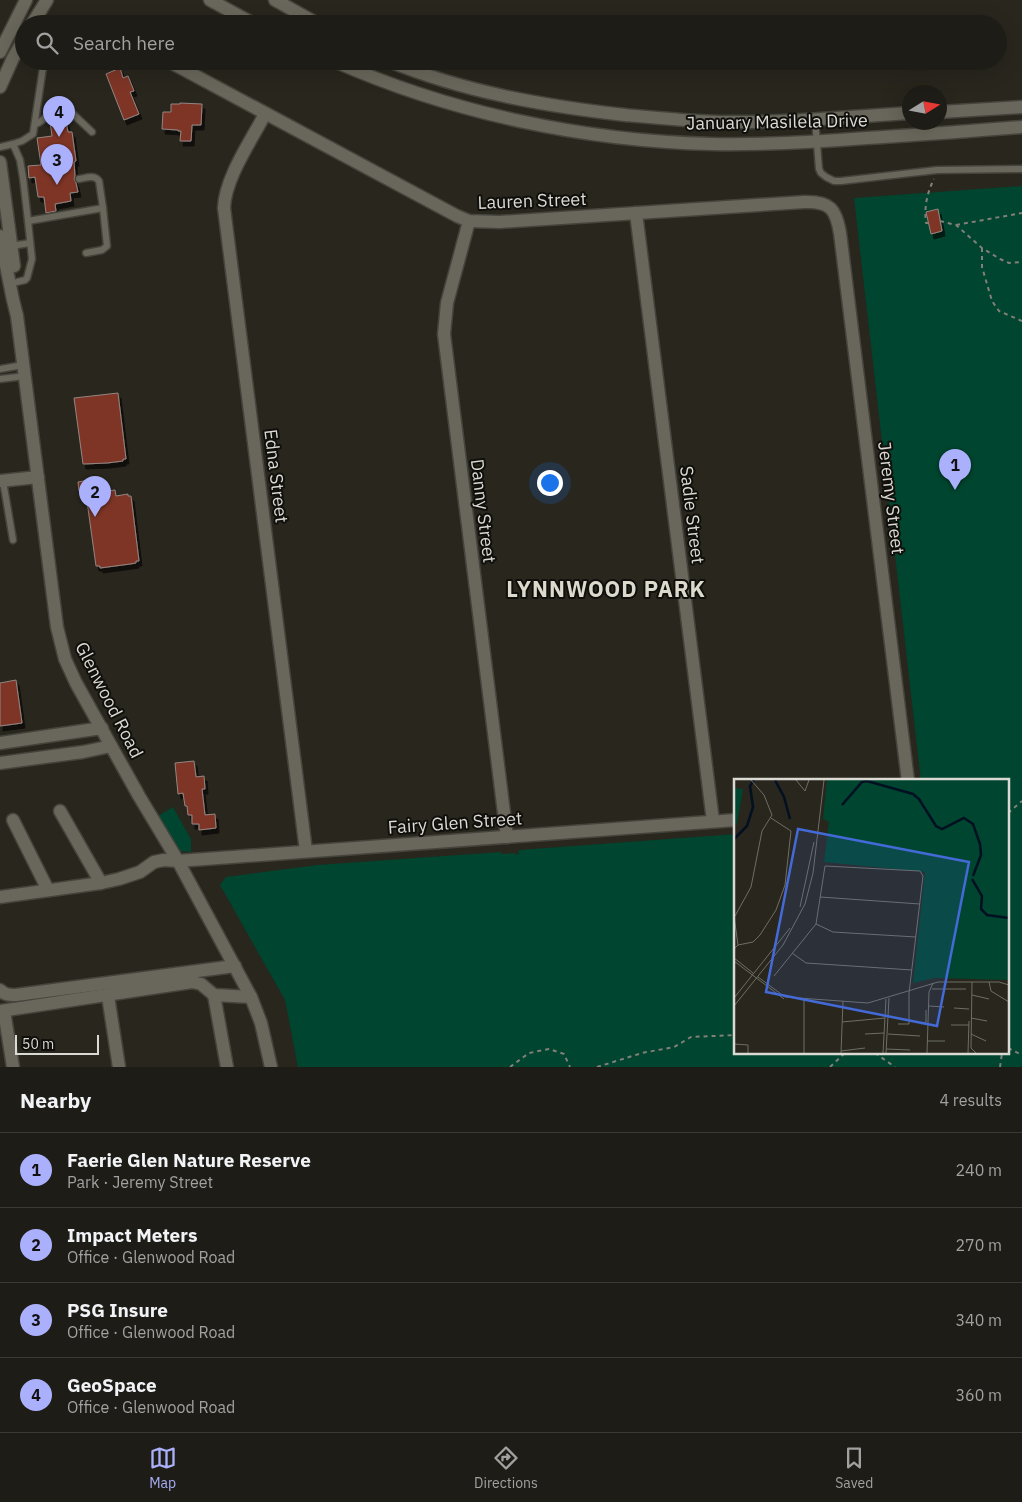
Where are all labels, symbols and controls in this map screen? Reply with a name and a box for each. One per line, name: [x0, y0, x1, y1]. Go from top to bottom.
search box: [15, 15, 1007, 70]
icon: search: [33, 29, 61, 57]
text: Search here: [73, 31, 175, 55]
north arrow: [902, 85, 947, 130]
pin: 4: [43, 96, 75, 137]
street label: January Masilela Drive: [686, 108, 868, 135]
pin: 3: [41, 144, 73, 185]
street label: Lauren Street: [477, 187, 587, 214]
street label: Edna Street: [259, 428, 294, 524]
street label: Jeremy Street: [873, 440, 910, 556]
pin: 1: [939, 449, 971, 490]
street label: Danny Street: [466, 458, 501, 564]
street label: Sadie Street: [675, 465, 710, 565]
your location: [537, 470, 563, 496]
pin: 2: [79, 476, 111, 517]
district label: LYNNWOOD PARK: [506, 574, 706, 603]
street label: Glenwood Road: [70, 638, 149, 762]
inset map: [734, 779, 1010, 1054]
street label: Fairy Glen Street: [387, 806, 523, 839]
scale bar: [15, 1032, 99, 1055]
text: 50 m: [22, 1035, 54, 1053]
text: Nearby: [20, 1086, 91, 1114]
text: 4 results: [939, 1090, 1002, 1110]
text: Faerie Glen Nature Reserve: [67, 1148, 311, 1172]
text: 1: [31, 1160, 41, 1180]
text: 240 m: [955, 1160, 1002, 1180]
text: Park · Jeremy Street: [67, 1172, 213, 1192]
text: Impact Meters: [67, 1223, 198, 1247]
text: 2: [31, 1235, 41, 1255]
text: 270 m: [955, 1235, 1002, 1255]
text: Office · Glenwood Road: [67, 1247, 235, 1267]
text: PSG Insure: [67, 1298, 168, 1322]
text: 3: [31, 1310, 41, 1330]
text: 340 m: [955, 1310, 1002, 1330]
text: Office · Glenwood Road: [67, 1322, 235, 1342]
text: GeoSpace: [67, 1373, 157, 1397]
text: 4: [31, 1385, 41, 1405]
text: 360 m: [955, 1385, 1002, 1405]
text: Office · Glenwood Road: [67, 1397, 235, 1417]
tab: Map: [149, 1444, 177, 1492]
tab: Directions: [474, 1444, 538, 1492]
tab: Saved: [835, 1444, 873, 1492]

